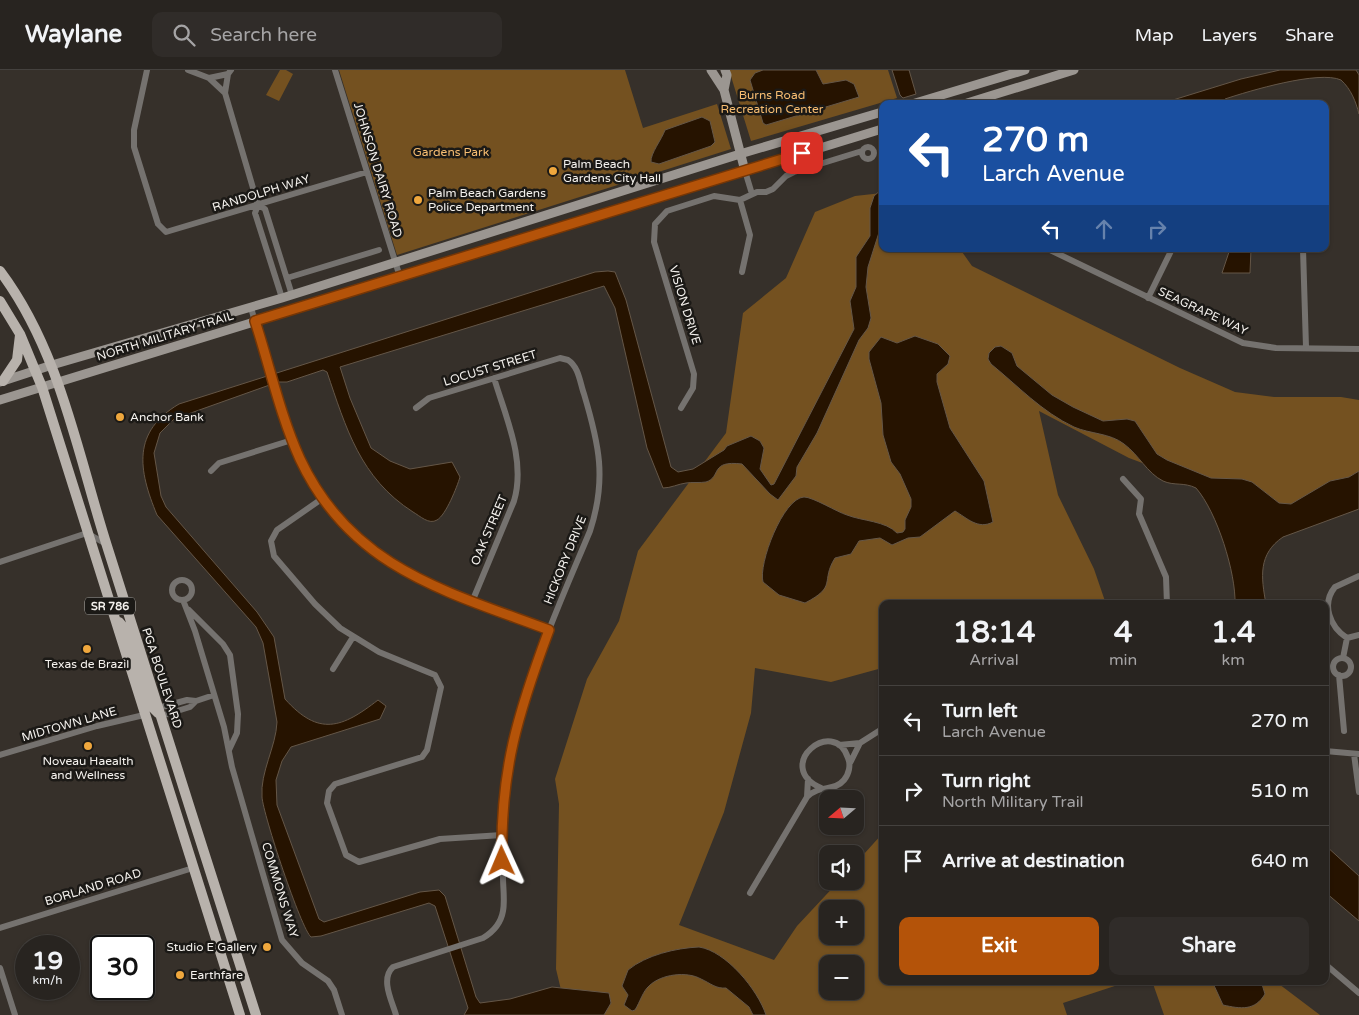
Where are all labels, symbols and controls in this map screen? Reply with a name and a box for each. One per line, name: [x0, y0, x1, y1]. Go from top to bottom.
search box: [152, 12, 502, 57]
text: Waylane: [25, 20, 122, 49]
icon: search: [170, 21, 198, 49]
text: Search here: [210, 24, 317, 46]
text: Map: [1135, 24, 1174, 46]
text: Layers: [1202, 24, 1257, 46]
text: Share: [1285, 24, 1334, 46]
park label: Burns Road Recreation Center: [721, 88, 824, 116]
street label: JOHNSON DAIRY ROAD: [351, 101, 405, 239]
text: 270 m: [982, 119, 1089, 161]
icon: left: [899, 120, 964, 185]
pin: [781, 132, 823, 174]
icon: arrive: [788, 139, 816, 167]
park label: Gardens Park: [413, 145, 490, 159]
place label: Palm Beach Gardens City Hall: [563, 157, 661, 185]
text: Larch Avenue: [982, 161, 1125, 187]
marker: Palm Beach Gardens City Hall: [547, 165, 559, 177]
street label: RANDOLPH WAY: [211, 171, 312, 214]
place label: Palm Beach Gardens Police Department: [428, 186, 546, 214]
marker: Palm Beach Gardens Police Department: [412, 194, 424, 206]
icon: left: [1037, 215, 1065, 243]
icon: ahead: [1090, 215, 1118, 243]
icon: right: [1143, 215, 1171, 243]
street label: VISION DRIVE: [666, 264, 704, 347]
street label: SEAGRAPE WAY: [1156, 284, 1250, 338]
street label: NORTH MILITARY TRAIL: [95, 308, 235, 364]
street label: LOCUST STREET: [442, 347, 539, 389]
place label: Anchor Bank: [130, 410, 204, 424]
marker: Anchor Bank: [114, 411, 126, 423]
street label: OAK STREET: [468, 492, 510, 567]
street label: HICKORY DRIVE: [541, 513, 589, 606]
road number: SR 786: [85, 598, 135, 614]
text: 18:14: [952, 614, 1036, 651]
text: 4: [1114, 614, 1133, 651]
text: 1.4: [1211, 614, 1256, 651]
street label: PGA BOULEVARD: [139, 626, 185, 730]
marker: Texas de Brazil: [81, 643, 93, 655]
text: Arrival: [969, 650, 1019, 670]
text: min: [1109, 650, 1137, 670]
text: km: [1221, 650, 1245, 670]
place label: Texas de Brazil: [45, 657, 129, 671]
text: Turn left: [942, 700, 1018, 722]
street label: MIDTOWN LANE: [20, 704, 118, 744]
icon: left: [899, 707, 927, 735]
text: 270 m: [1251, 710, 1309, 732]
text: Larch Avenue: [942, 722, 1046, 742]
marker: Noveau Haealth and Wellness: [82, 740, 94, 752]
place label: Noveau Haealth and Wellness: [42, 754, 134, 782]
text: Turn right: [942, 770, 1030, 792]
icon: right: [899, 777, 927, 805]
text: 510 m: [1251, 780, 1309, 802]
north arrow: [819, 790, 864, 835]
map controls: [819, 790, 864, 1000]
text: North Military Trail: [942, 792, 1084, 812]
position arrow: [475, 834, 527, 886]
street label: COMMONS WAY: [259, 841, 301, 940]
button: sound: [819, 845, 864, 890]
icon: arrive: [899, 847, 927, 875]
text: Arrive at destination: [942, 850, 1125, 872]
text: 640 m: [1251, 850, 1309, 872]
street label: BORLAND ROAD: [43, 866, 143, 908]
button: +: [819, 900, 864, 945]
button: Exit: [899, 917, 1099, 975]
button: Share: [1109, 917, 1309, 975]
speed limit sign: 30: [90, 935, 155, 1000]
place label: Studio E Gallery: [167, 940, 258, 954]
marker: Studio E Gallery: [261, 941, 273, 953]
text: 19: [32, 946, 63, 976]
button: −: [819, 955, 864, 1000]
place label: Earthfare: [190, 968, 243, 982]
marker: Earthfare: [174, 969, 186, 981]
text: km/h: [32, 973, 63, 987]

